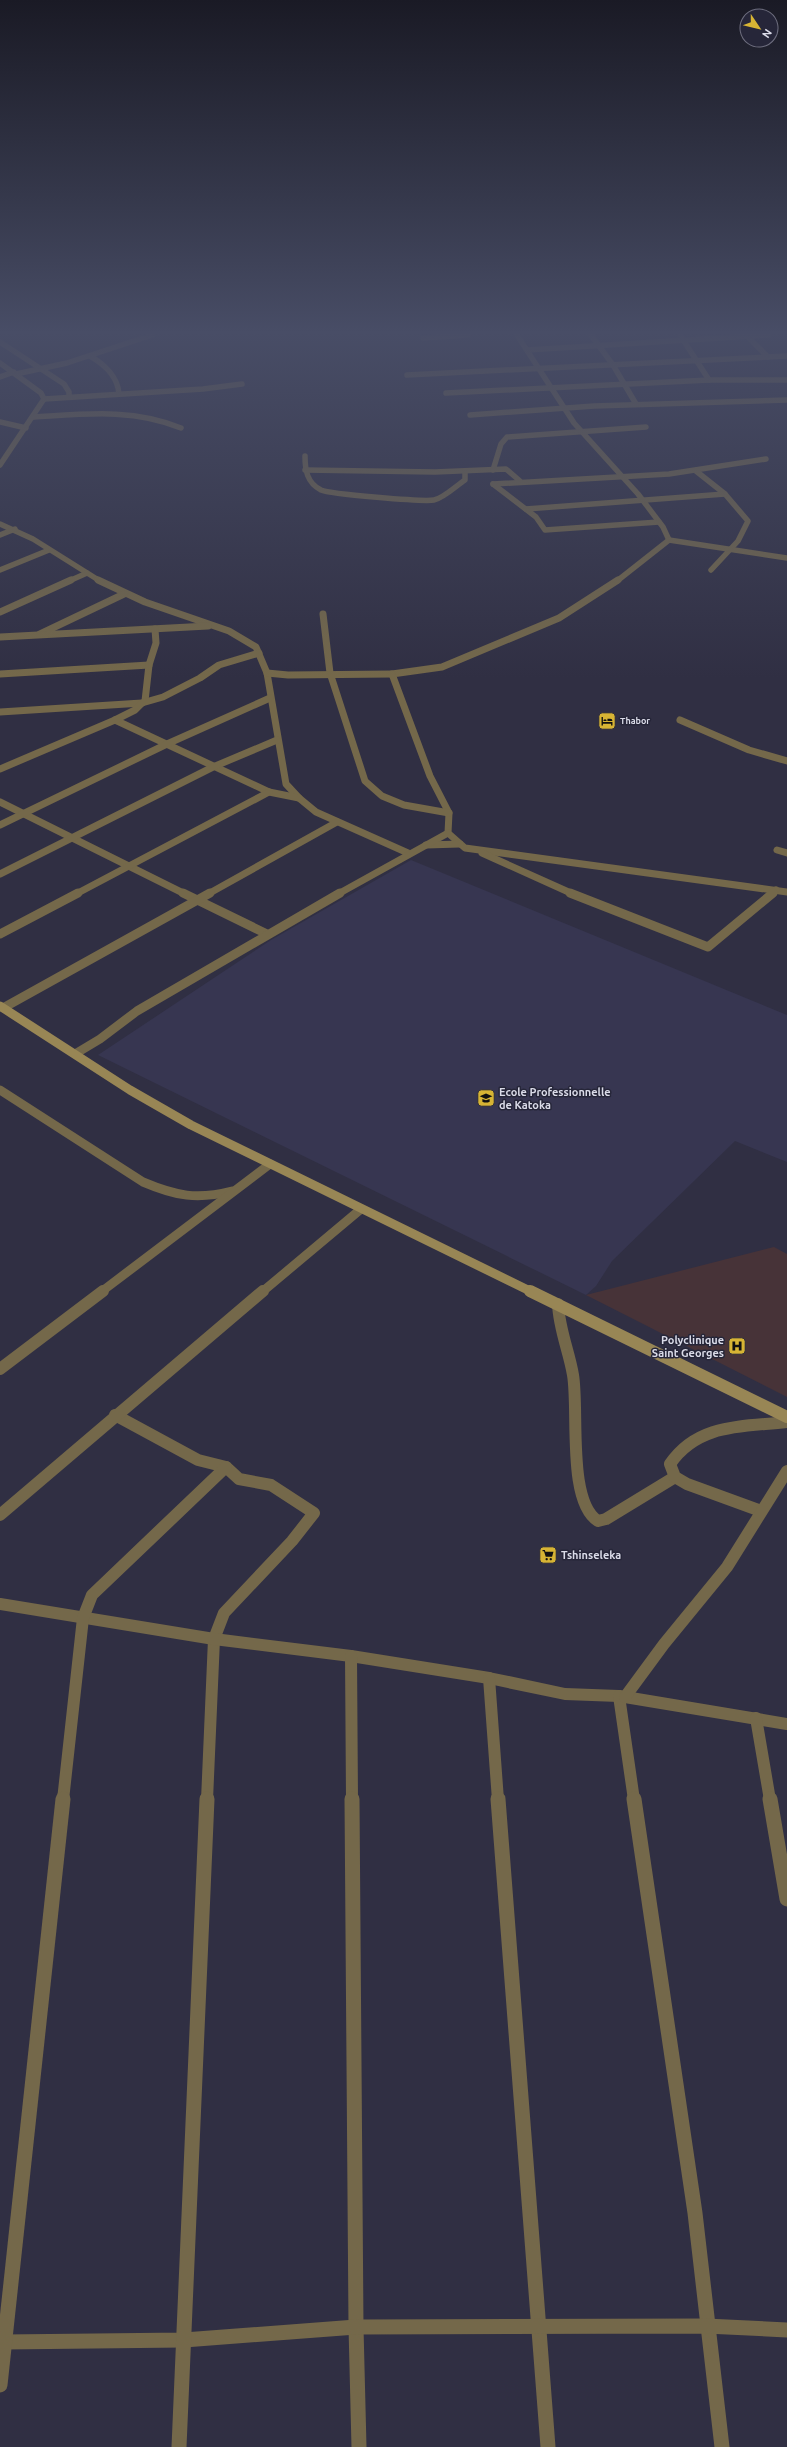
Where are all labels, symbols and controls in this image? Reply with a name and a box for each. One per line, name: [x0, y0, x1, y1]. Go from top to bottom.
north arrow: [739, 8, 779, 48]
text: N: [760, 27, 774, 41]
hotel icon: Thabor: [597, 711, 617, 731]
place label: Thabor: [620, 716, 650, 726]
place label: Ecole Professionnelle de Katoka: [499, 1086, 611, 1111]
school or university icon: Ecole Professionnelle de Katoka: [476, 1088, 496, 1108]
place label: Polyclinique Saint Georges: [652, 1334, 724, 1359]
hospital icon: Polyclinique Saint Georges: [727, 1336, 747, 1356]
supermarket icon: Tshinseleka: [538, 1545, 558, 1565]
place label: Tshinseleka: [561, 1549, 621, 1561]

